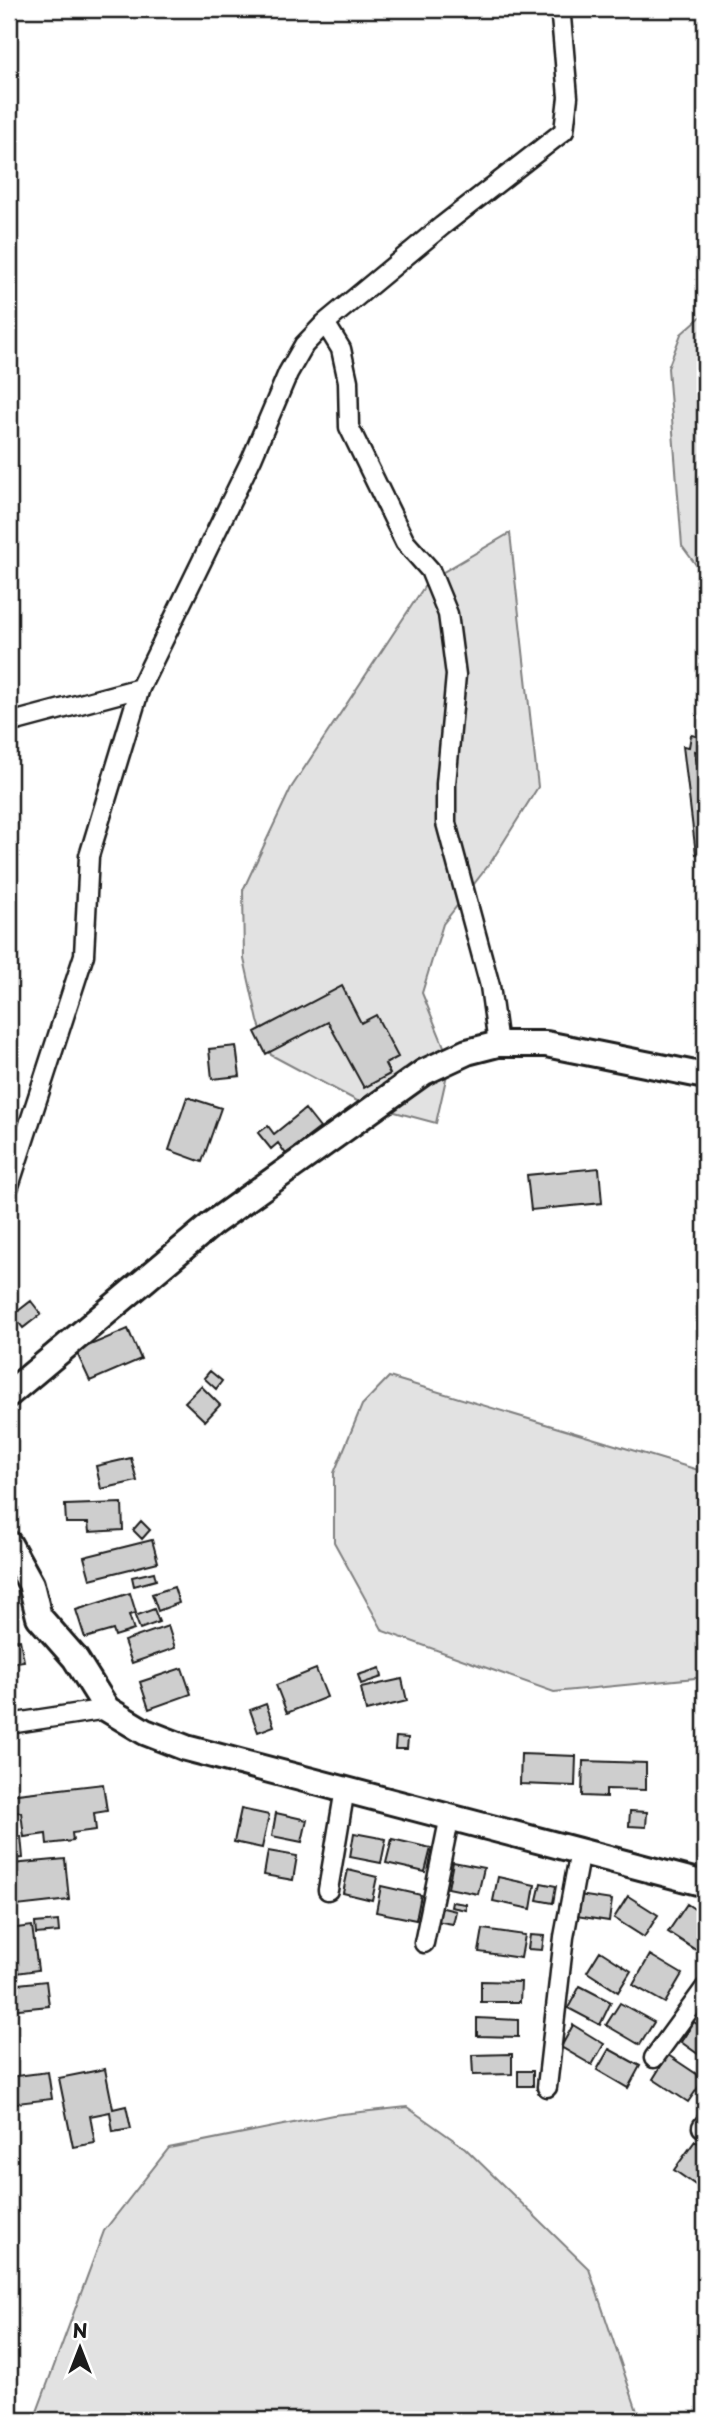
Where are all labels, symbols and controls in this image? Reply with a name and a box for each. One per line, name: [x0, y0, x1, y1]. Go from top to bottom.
north arrow: [46, 2314, 116, 2384]
text: N: [72, 2316, 88, 2344]

